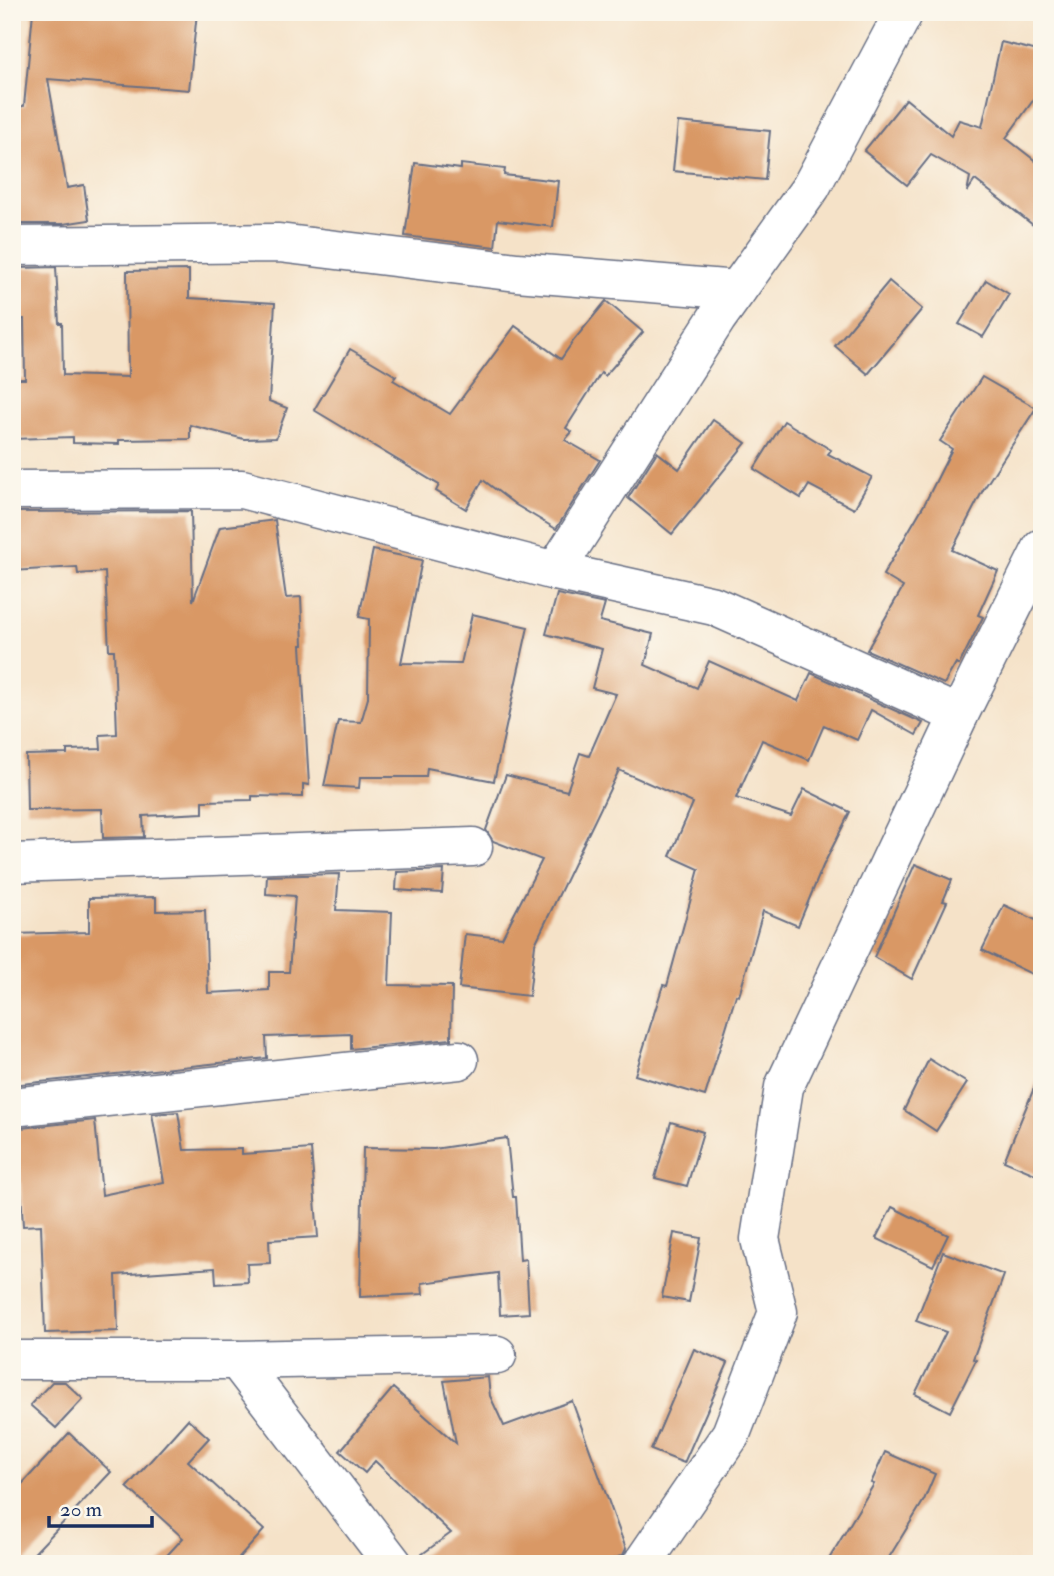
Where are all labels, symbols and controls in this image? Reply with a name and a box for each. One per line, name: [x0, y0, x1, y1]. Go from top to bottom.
scale bar: [49, 1485, 152, 1529]
text: 20 m: [60, 1496, 102, 1523]

